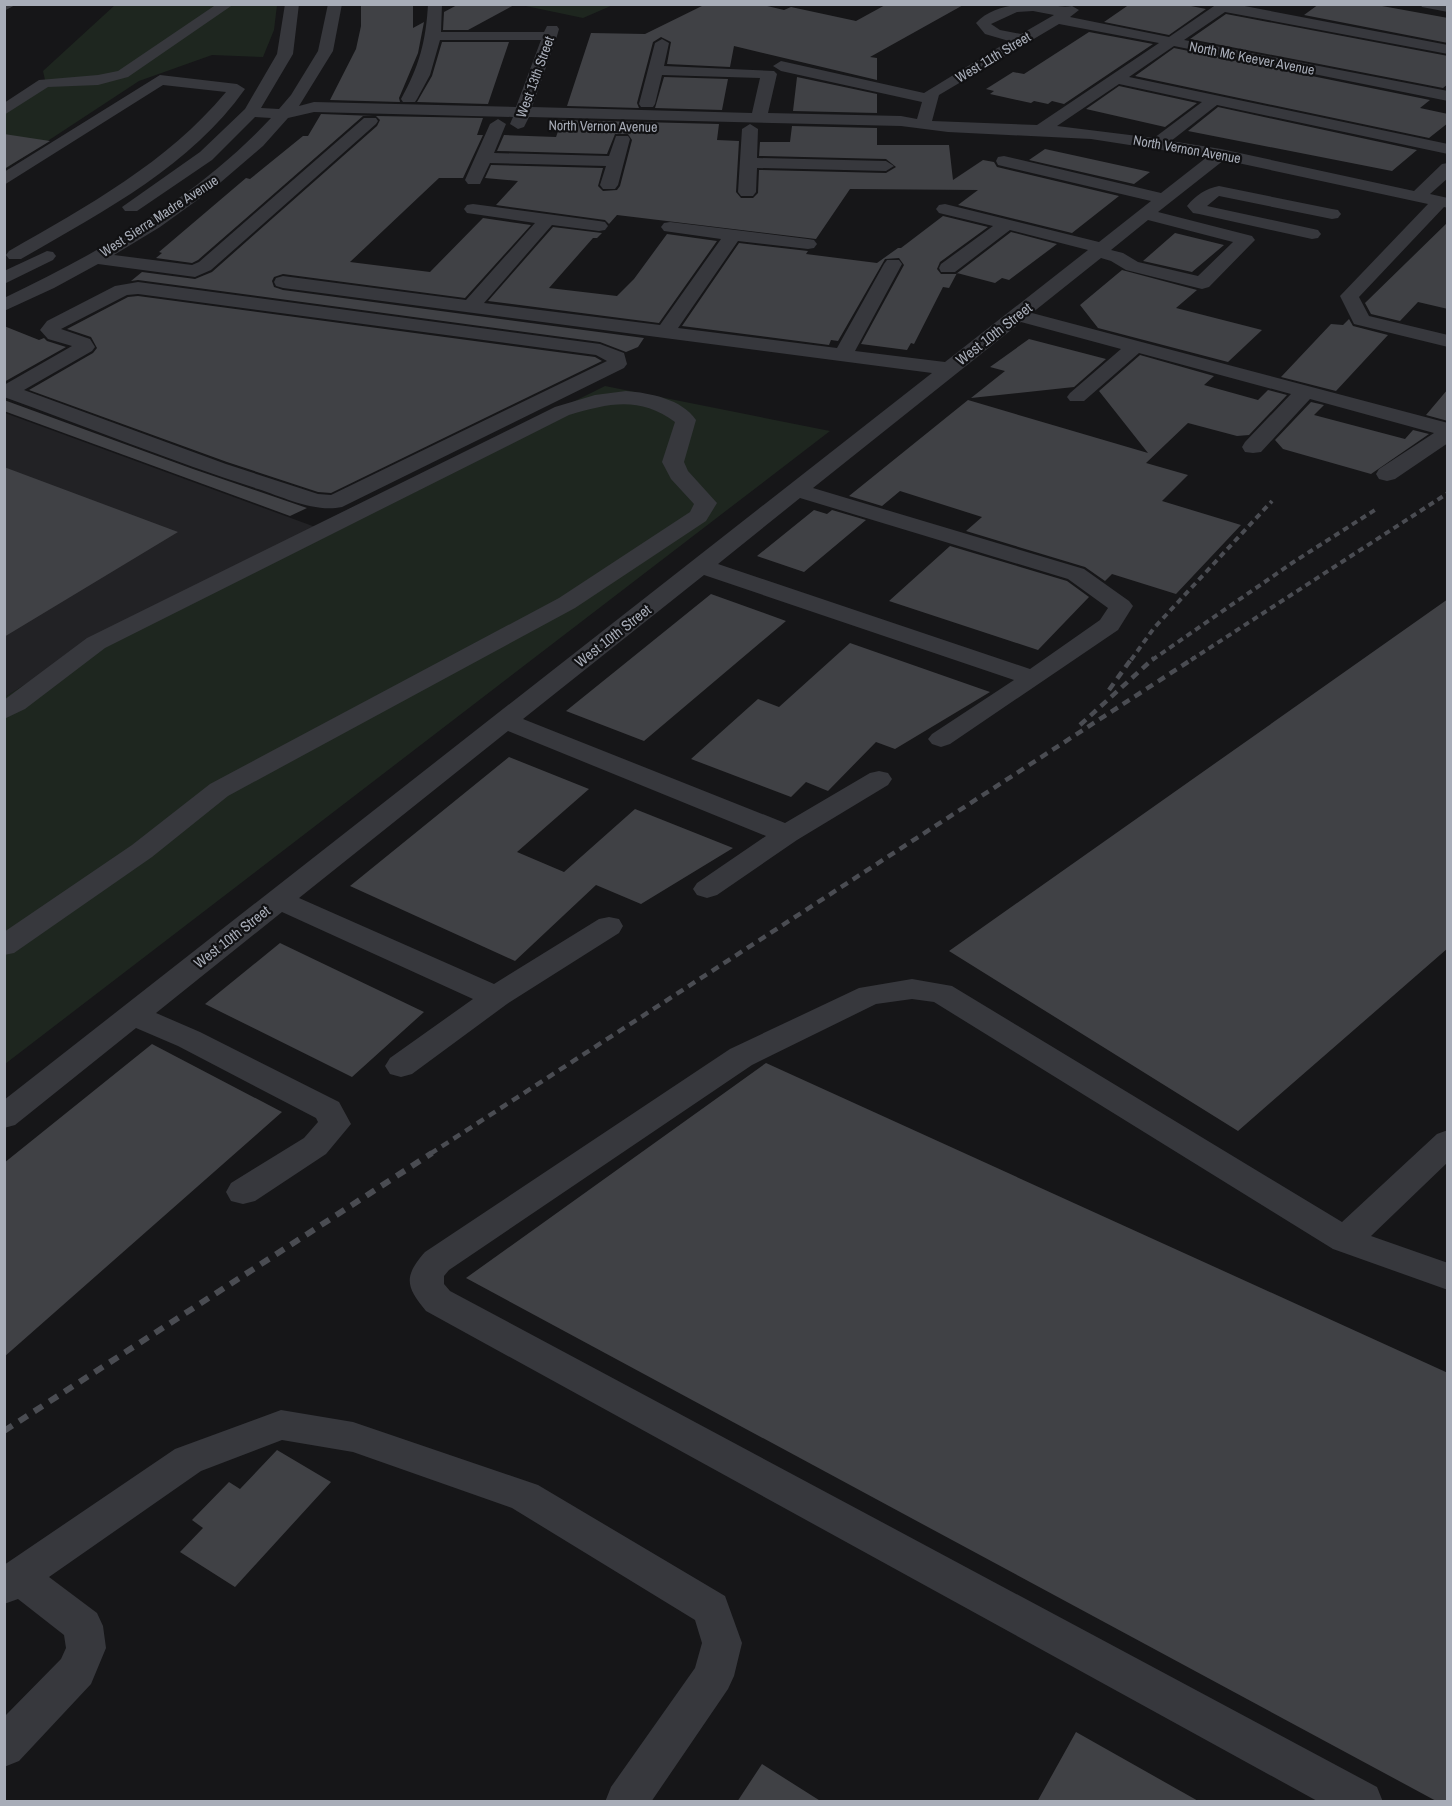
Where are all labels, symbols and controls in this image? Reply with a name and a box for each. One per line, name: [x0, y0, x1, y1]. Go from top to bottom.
street label: West 11th Street: [952, 28, 1034, 86]
street label: West 13th Street: [512, 34, 558, 120]
street label: North Mc Keever Avenue: [1188, 37, 1316, 79]
street label: North Vernon Avenue: [548, 116, 658, 136]
street label: North Vernon Avenue: [1132, 131, 1242, 167]
street label: West Sierra Madre Avenue: [96, 171, 222, 261]
street label: West 10th Street: [951, 297, 1037, 370]
street label: West 10th Street: [570, 599, 656, 672]
street label: West 10th Street: [189, 900, 275, 973]

